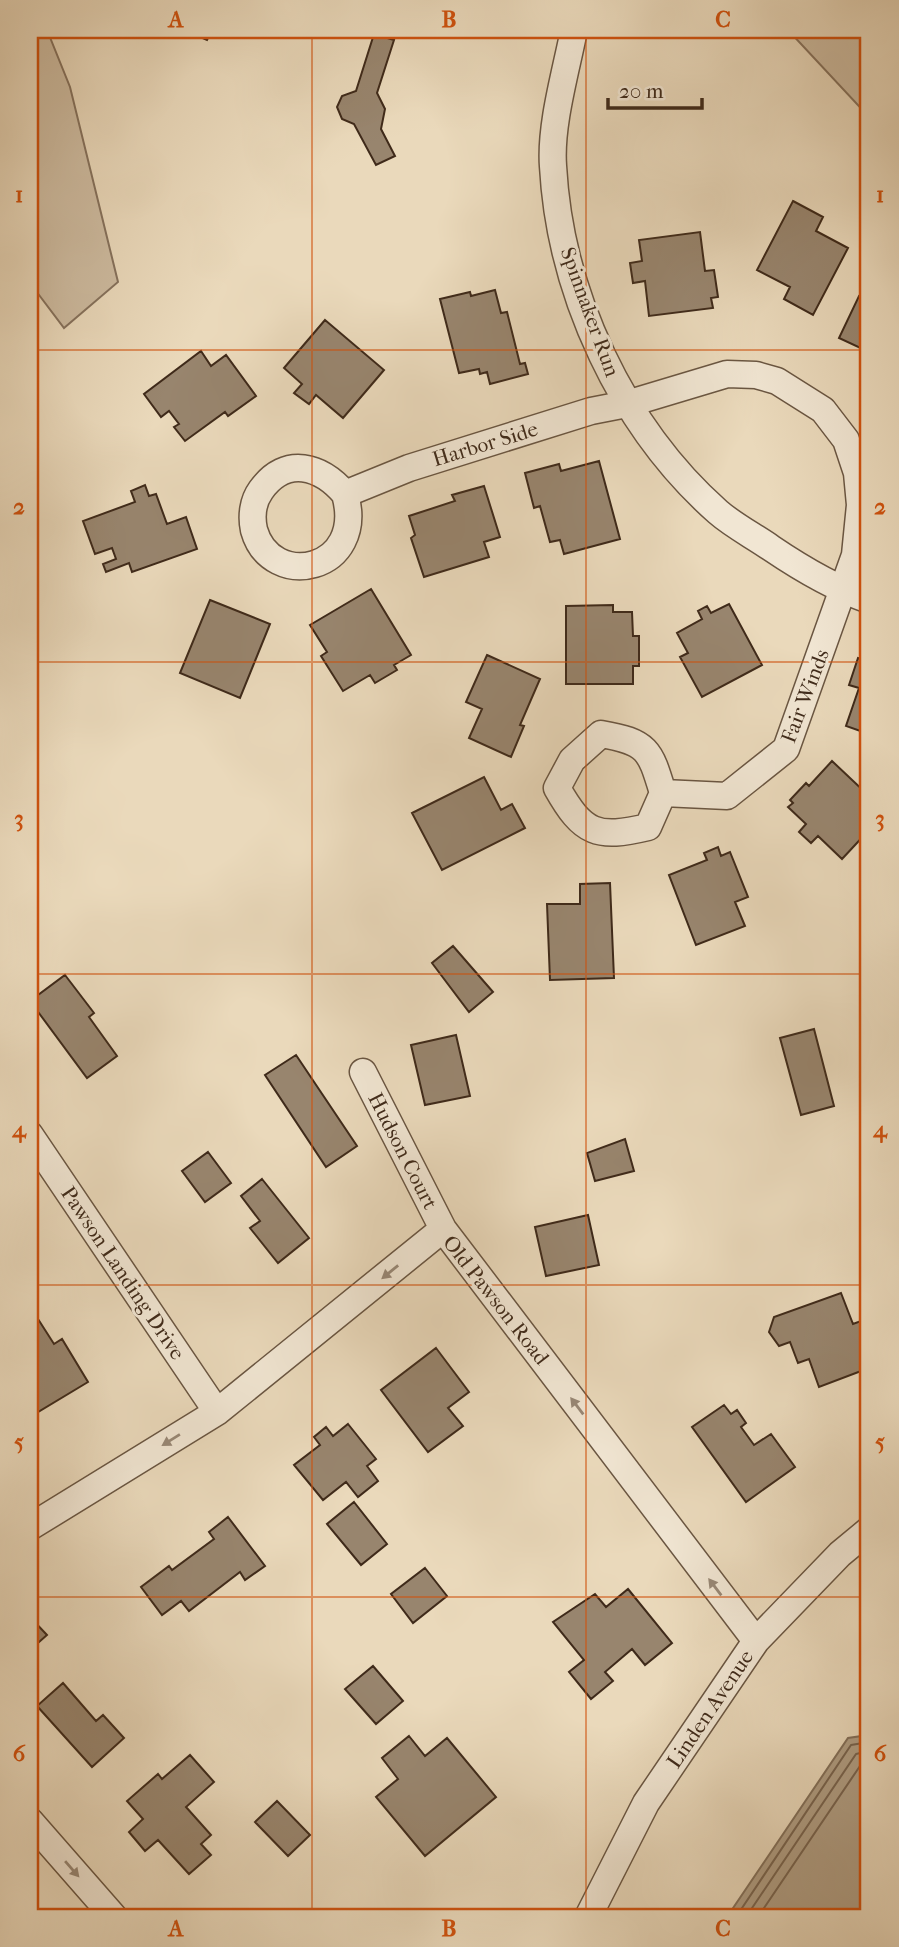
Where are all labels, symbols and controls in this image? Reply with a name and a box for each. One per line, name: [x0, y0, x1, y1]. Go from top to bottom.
text: A: [167, 6, 185, 33]
text: B: [442, 6, 457, 33]
text: C: [715, 6, 731, 33]
scale bar: [608, 66, 703, 110]
text: 20 m: [619, 79, 664, 103]
text: 1: [15, 181, 23, 208]
text: 1: [876, 181, 884, 208]
street label: Spinnaker Run: [556, 244, 624, 380]
street label: Harbor Side: [429, 417, 541, 471]
text: 2: [13, 493, 25, 520]
text: 2: [874, 493, 886, 520]
street label: Fair Winds: [776, 646, 834, 746]
text: 3: [14, 805, 24, 832]
text: 3: [875, 805, 885, 832]
street label: Hudson Court: [363, 1089, 443, 1214]
text: 4: [11, 1116, 27, 1143]
text: 4: [872, 1116, 888, 1143]
street label: Pawson Landing Drive: [56, 1182, 190, 1364]
street label: Old Pawson Road: [438, 1231, 554, 1370]
one-way arrow: [382, 1264, 400, 1279]
one-way arrow: [571, 1397, 585, 1415]
text: 5: [14, 1428, 24, 1455]
text: 5: [875, 1428, 885, 1455]
one-way arrow: [161, 1433, 181, 1446]
one-way arrow: [708, 1578, 722, 1596]
street label: Linden Avenue: [662, 1645, 758, 1773]
text: 6: [13, 1740, 26, 1767]
text: 6: [874, 1740, 887, 1767]
one-way arrow: [64, 1860, 80, 1878]
text: A: [167, 1915, 185, 1942]
text: B: [442, 1915, 457, 1942]
text: C: [715, 1915, 731, 1942]

